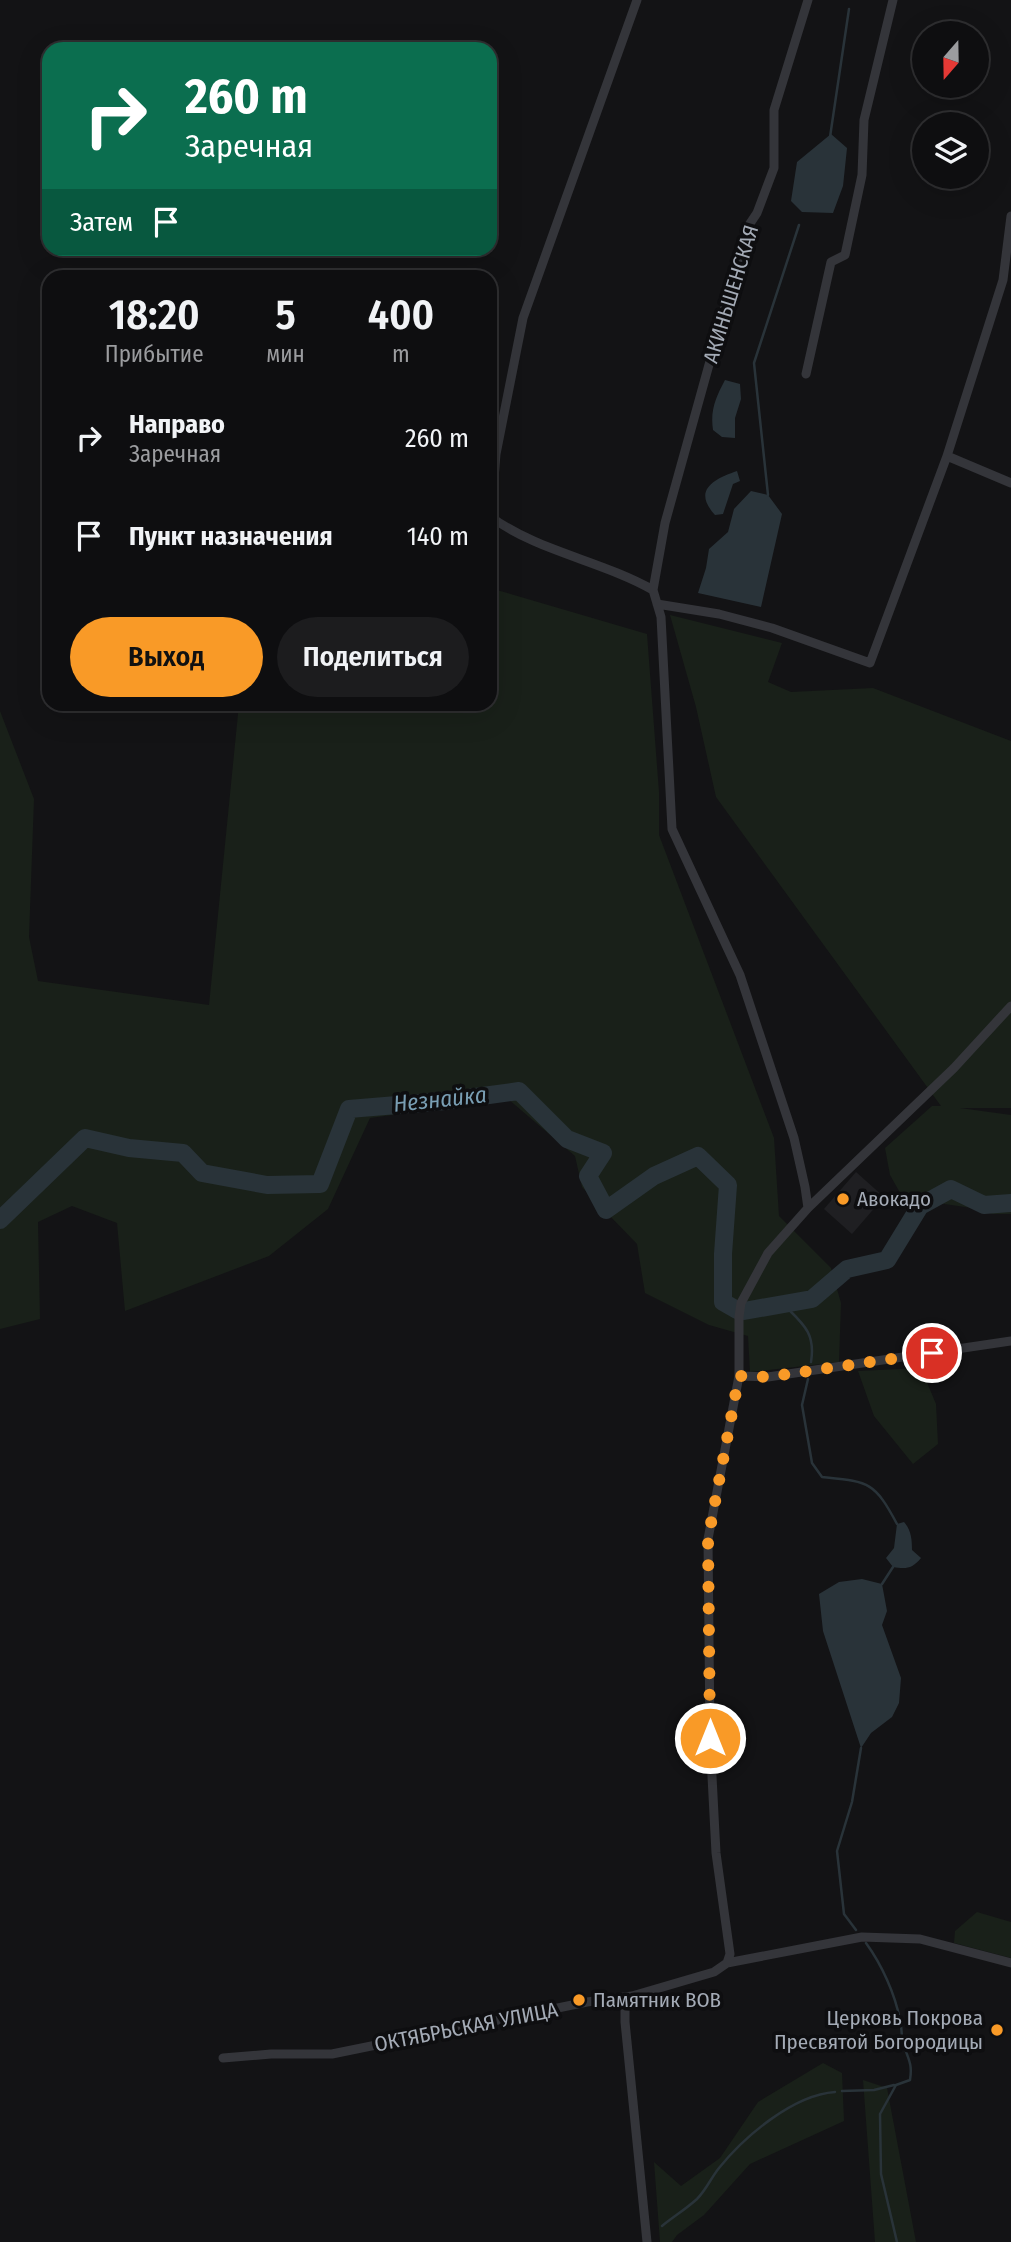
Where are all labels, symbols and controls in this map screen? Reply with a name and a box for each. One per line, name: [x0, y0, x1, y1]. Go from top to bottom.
north arrow: [912, 21, 989, 98]
map controls: [912, 21, 989, 189]
text: 260 m: [185, 67, 308, 126]
icon: right: [70, 70, 161, 161]
button: layers: [912, 112, 989, 189]
text: Заречная: [185, 127, 313, 165]
icon: arrive: [147, 203, 185, 241]
text: Затем: [70, 207, 133, 238]
street label: АКИНЬШЕНСКАЯ: [698, 222, 764, 366]
text: 18:20: [109, 290, 200, 340]
text: 5: [275, 290, 296, 340]
text: 400: [368, 290, 434, 340]
text: Прибытие: [105, 340, 204, 368]
text: мин: [266, 340, 305, 368]
text: m: [392, 340, 410, 368]
text: Направо: [129, 409, 225, 440]
icon: right: [70, 419, 108, 457]
text: 260 m: [405, 423, 469, 454]
text: Заречная: [129, 440, 221, 468]
icon: arrive: [70, 517, 108, 555]
text: Пункт назначения: [129, 521, 333, 552]
text: 140 m: [407, 521, 469, 552]
button: Выход: [70, 617, 263, 697]
button: Поделиться: [277, 617, 469, 697]
water label: Незнайка: [392, 1080, 488, 1118]
place label: Авокадо: [857, 1186, 931, 1212]
marker: Авокадо: [835, 1191, 851, 1207]
pin: [902, 1323, 962, 1383]
icon: arrive: [913, 1334, 951, 1372]
position arrow: [673, 1701, 747, 1775]
place label: Памятник ВОВ: [593, 1987, 721, 2013]
marker: Памятник ВОВ: [571, 1992, 587, 2008]
street label: ОКТЯБРЬСКАЯ УЛИЦА: [372, 1996, 560, 2058]
place label: Церковь Покрова Пресвятой Богородицы: [774, 2005, 983, 2055]
marker: Церковь Покрова Пресвятой Богородицы: [989, 2022, 1005, 2038]

